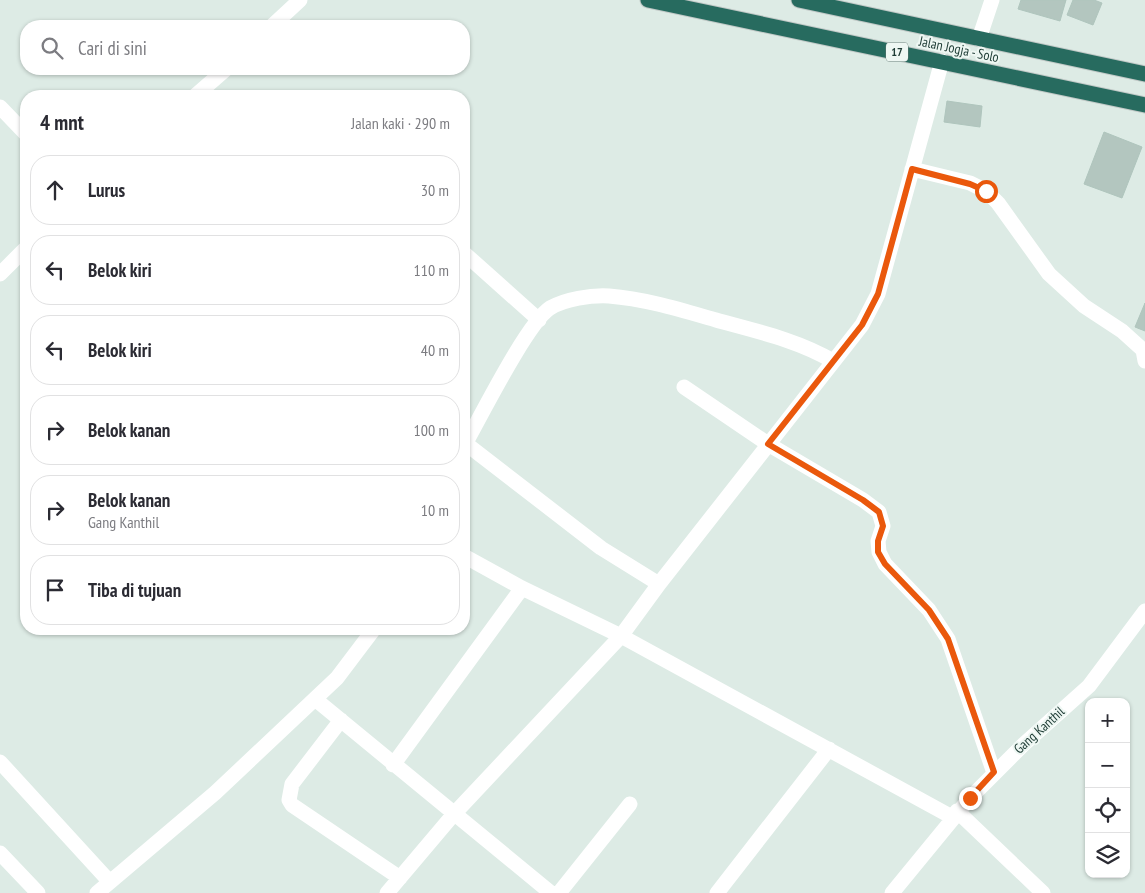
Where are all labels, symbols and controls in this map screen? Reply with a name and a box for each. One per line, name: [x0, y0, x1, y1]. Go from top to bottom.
search box: [20, 20, 470, 75]
street label: Jalan Jogja - Solo: [916, 32, 1001, 66]
icon: search: [38, 34, 66, 62]
text: Cari di sini: [78, 36, 147, 60]
road number: 17: [886, 42, 908, 62]
text: 4 mnt: [40, 109, 84, 136]
text: Jalan kaki · 290 m: [351, 113, 450, 133]
icon: ahead: [41, 176, 69, 204]
text: Lurus: [88, 178, 125, 202]
text: 30 m: [421, 180, 449, 200]
route start: [975, 180, 998, 203]
icon: left: [41, 256, 69, 284]
text: Belok kiri: [88, 258, 152, 282]
text: 110 m: [414, 260, 449, 280]
icon: left: [41, 336, 69, 364]
text: Belok kiri: [88, 338, 152, 362]
text: 40 m: [421, 340, 449, 360]
icon: right: [41, 416, 69, 444]
text: Belok kanan: [88, 418, 170, 442]
text: 100 m: [414, 420, 449, 440]
text: Belok kanan: [88, 488, 170, 512]
icon: right: [41, 496, 69, 524]
text: 10 m: [421, 500, 449, 520]
text: Gang Kanthil: [88, 512, 159, 532]
icon: arrive: [41, 576, 69, 604]
text: Tiba di tujuan: [88, 578, 181, 602]
map controls: [1085, 698, 1130, 878]
button: +: [1085, 698, 1130, 743]
street label: Gang Kanthil: [1010, 702, 1069, 758]
button: −: [1085, 743, 1130, 788]
route end: [959, 787, 982, 810]
button: locate: [1085, 788, 1130, 833]
button: layers: [1085, 833, 1130, 878]

